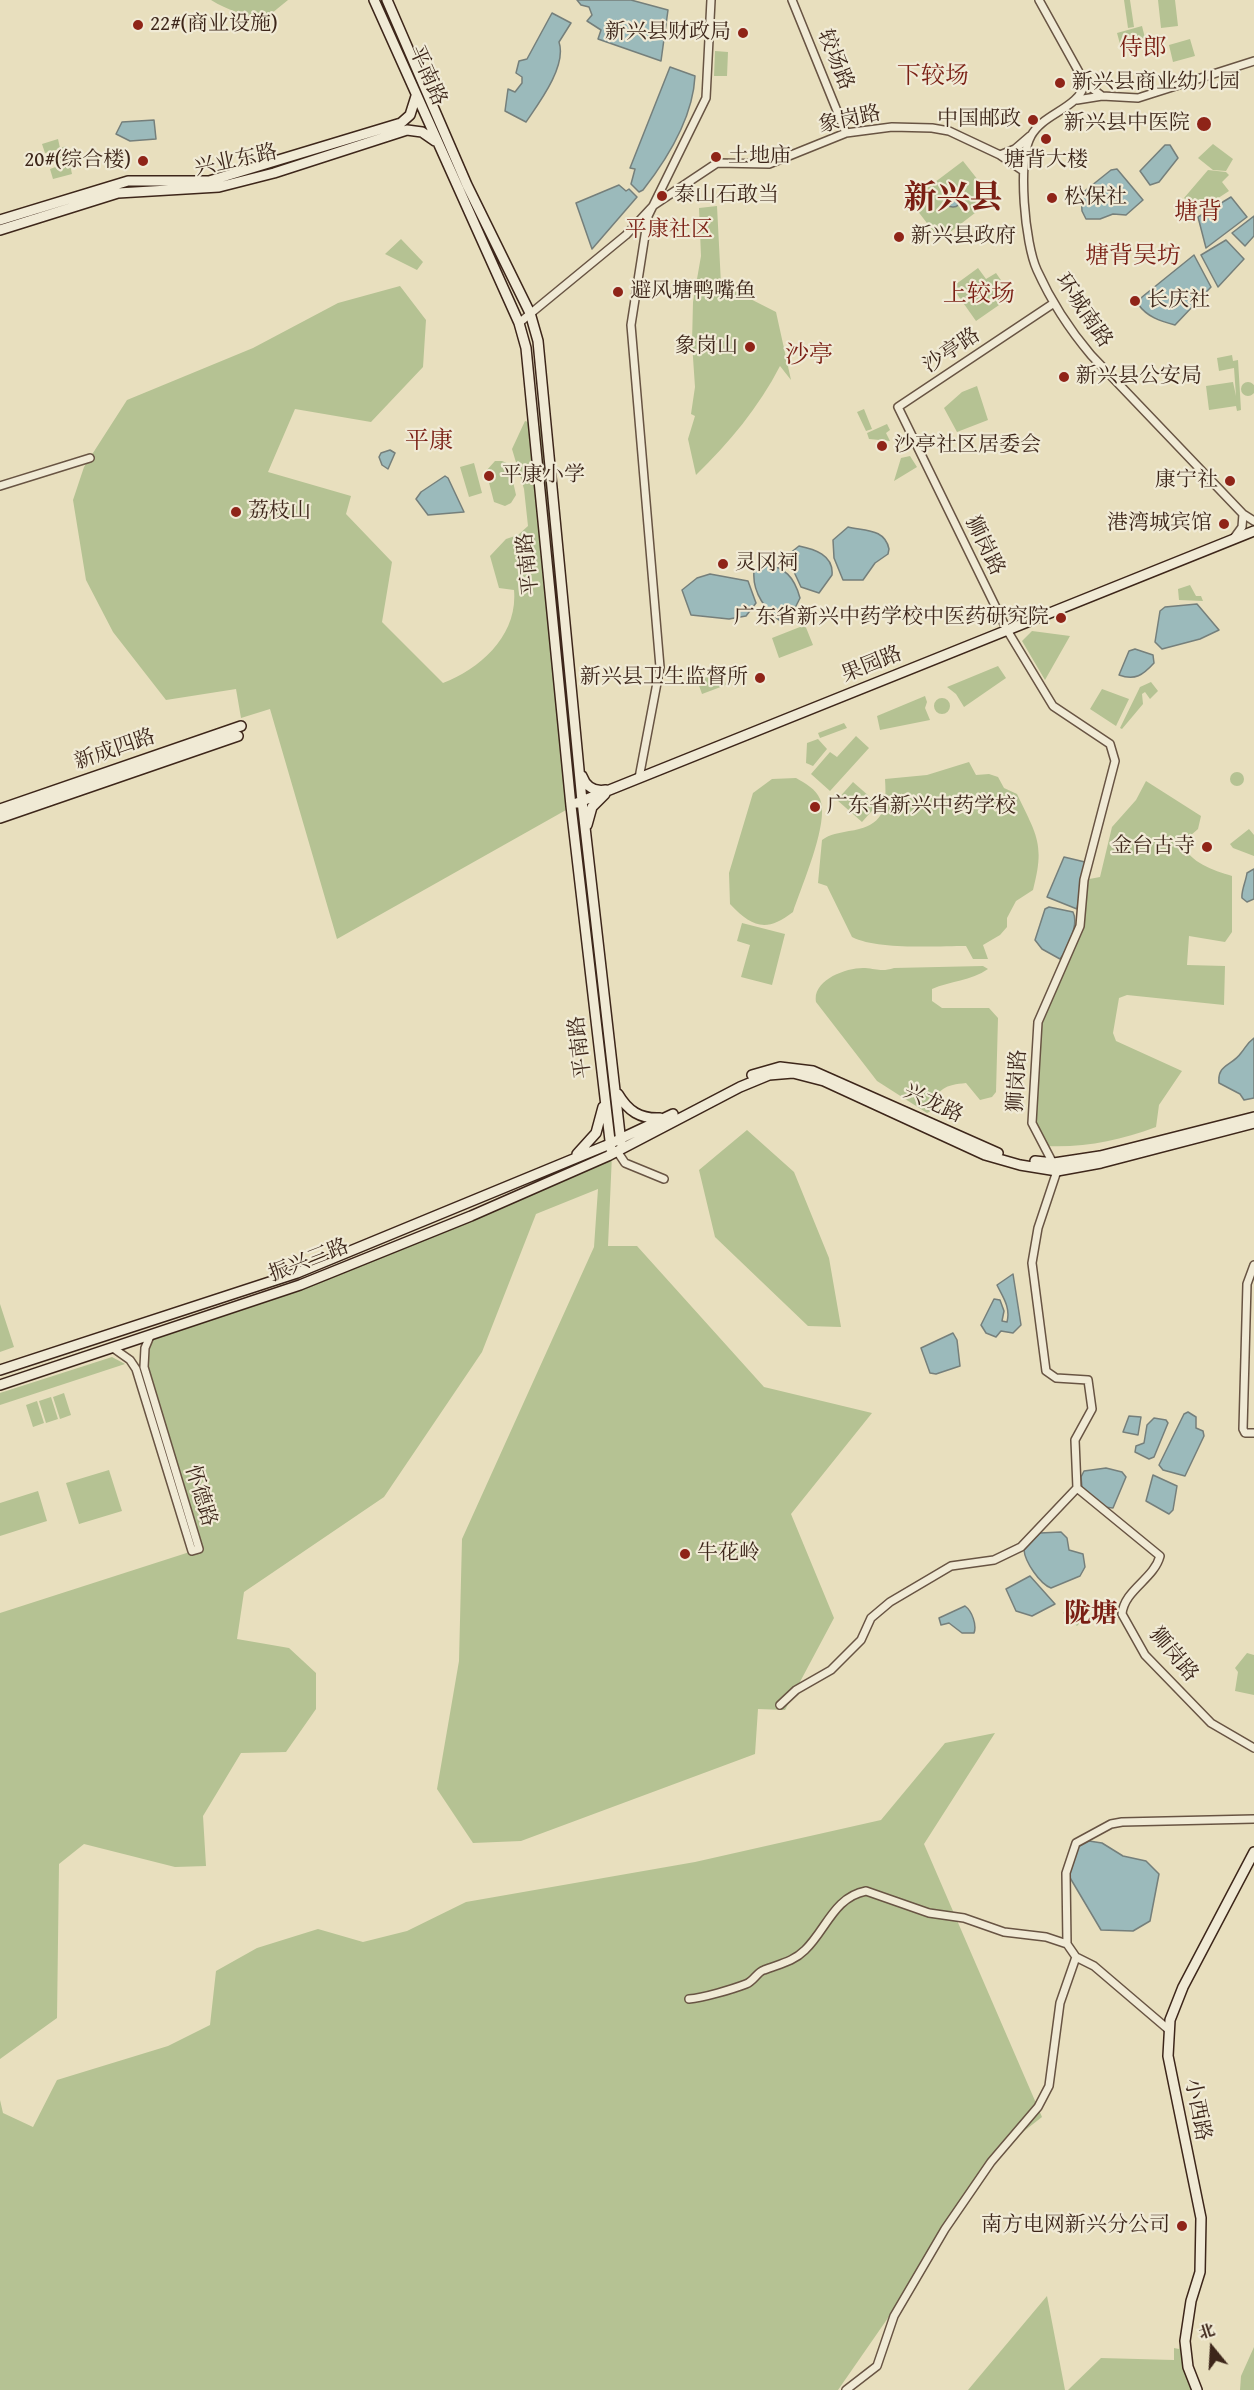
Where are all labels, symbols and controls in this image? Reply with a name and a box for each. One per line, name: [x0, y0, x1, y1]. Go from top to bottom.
place label: 22#(商业设施): [150, 12, 278, 38]
marker: 22#(商业设施): [131, 18, 145, 32]
place label: 新兴县财政局: [605, 20, 731, 46]
marker: 新兴县财政局: [736, 26, 750, 40]
street label: 较场路: [812, 26, 858, 94]
district label: 侍郎: [1119, 35, 1167, 63]
street label: 平南路: [403, 42, 451, 110]
district label: 下较场: [897, 63, 969, 91]
place label: 新兴县商业幼儿园: [1072, 70, 1240, 96]
marker: 新兴县商业幼儿园: [1053, 76, 1067, 90]
street label: 象岗路: [817, 101, 883, 139]
place label: 中国邮政: [937, 107, 1021, 133]
place label: 新兴县中医院: [1064, 111, 1190, 137]
marker: 中国邮政: [1026, 113, 1040, 127]
marker: 新兴县中医院: [1195, 115, 1213, 133]
marker: 塘背大楼: [1039, 132, 1053, 146]
street label: 兴业东路: [192, 140, 280, 182]
place label: 土地庙: [728, 144, 791, 170]
place label: 20#(综合楼): [24, 148, 131, 174]
place label: 塘背大楼: [1004, 148, 1088, 174]
marker: 土地庙: [709, 150, 723, 164]
marker: 20#(综合楼): [136, 154, 150, 168]
district label: 新兴县: [904, 180, 1002, 220]
place label: 泰山石敢当: [674, 183, 779, 209]
place label: 松保社: [1064, 185, 1127, 211]
marker: 泰山石敢当: [655, 189, 669, 203]
marker: 松保社: [1045, 191, 1059, 205]
district label: 塘背: [1174, 199, 1222, 227]
district label: 平康社区: [625, 217, 713, 243]
place label: 新兴县政府: [911, 224, 1016, 250]
marker: 新兴县政府: [892, 230, 906, 244]
district label: 塘背吴坊: [1085, 243, 1181, 271]
street label: 环城南路: [1049, 269, 1117, 353]
place label: 避风塘鸭嘴鱼: [630, 279, 756, 305]
district label: 上较场: [943, 281, 1015, 309]
marker: 避风塘鸭嘴鱼: [611, 285, 625, 299]
place label: 长庆社: [1147, 288, 1210, 314]
marker: 长庆社: [1128, 294, 1142, 308]
street label: 沙亭路: [919, 323, 985, 379]
place label: 象岗山: [675, 334, 738, 360]
marker: 象岗山: [743, 340, 757, 354]
district label: 沙亭: [785, 342, 833, 370]
place label: 新兴县公安局: [1076, 364, 1202, 390]
marker: 新兴县公安局: [1057, 370, 1071, 384]
district label: 平康: [405, 428, 453, 456]
place label: 沙亭社区居委会: [894, 433, 1041, 459]
marker: 沙亭社区居委会: [875, 439, 889, 453]
place label: 平康小学: [501, 463, 585, 489]
place label: 康宁社: [1155, 468, 1218, 494]
marker: 平康小学: [482, 469, 496, 483]
marker: 康宁社: [1223, 474, 1237, 488]
place label: 荔枝山: [248, 499, 311, 525]
marker: 荔枝山: [229, 505, 243, 519]
place label: 港湾城宾馆: [1107, 511, 1212, 537]
street label: 狮岗路: [959, 512, 1009, 580]
marker: 港湾城宾馆: [1217, 517, 1231, 531]
street label: 平南路: [513, 531, 545, 597]
place label: 灵冈祠: [735, 551, 798, 577]
marker: 灵冈祠: [716, 557, 730, 571]
place label: 广东省新兴中药学校中医药研究院: [734, 605, 1049, 631]
marker: 广东省新兴中药学校中医药研究院: [1054, 611, 1068, 625]
street label: 果园路: [838, 642, 906, 688]
place label: 新兴县卫生监督所: [580, 665, 748, 691]
marker: 新兴县卫生监督所: [753, 671, 767, 685]
street label: 新成四路: [71, 724, 159, 776]
place label: 广东省新兴中药学校: [827, 794, 1016, 820]
marker: 广东省新兴中药学校: [808, 800, 822, 814]
place label: 金台古寺: [1111, 834, 1195, 860]
marker: 金台古寺: [1200, 840, 1214, 854]
street label: 平南路: [565, 1014, 597, 1080]
street label: 狮岗路: [1004, 1049, 1032, 1113]
street label: 兴龙路: [899, 1079, 967, 1129]
street label: 振兴三路: [265, 1234, 353, 1288]
street label: 怀德路: [179, 1462, 221, 1530]
place label: 牛花岭: [697, 1541, 760, 1567]
marker: 牛花岭: [678, 1547, 692, 1561]
district label: 陇塘: [1064, 1599, 1118, 1631]
street label: 狮岗路: [1143, 1623, 1203, 1687]
street label: 小西路: [1179, 2077, 1215, 2143]
place label: 南方电网新兴分公司: [981, 2213, 1170, 2239]
marker: 南方电网新兴分公司: [1175, 2219, 1189, 2233]
text: 北: [1195, 2317, 1218, 2345]
north arrow: [1182, 2318, 1242, 2378]

